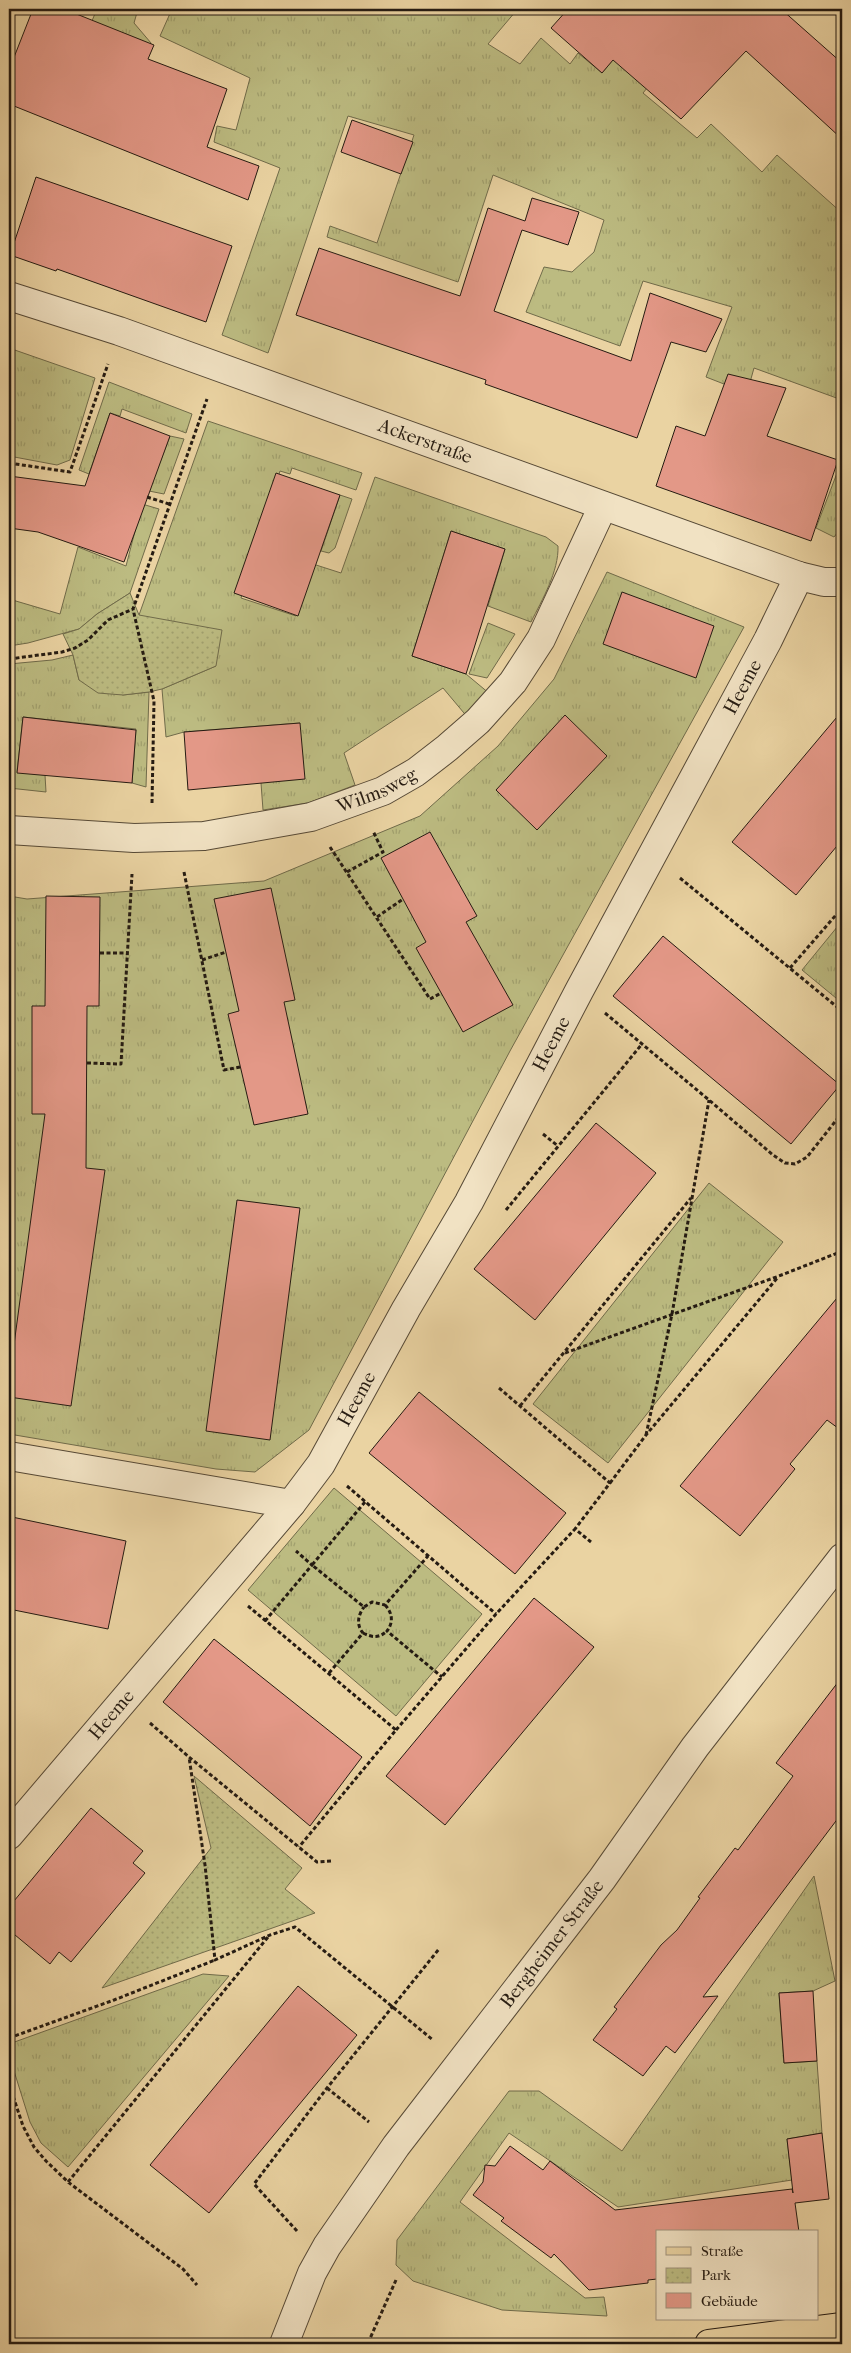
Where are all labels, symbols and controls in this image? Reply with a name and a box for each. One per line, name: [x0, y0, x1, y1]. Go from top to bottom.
street label: Ackerstraße: [374, 414, 475, 468]
street label: Heeme: [719, 656, 766, 718]
street label: Wilmsweg: [333, 762, 422, 818]
street label: Heeme: [528, 1013, 575, 1075]
street label: Heeme: [333, 1368, 380, 1430]
street label: Heeme: [84, 1685, 139, 1744]
street label: Bergheimer Straße: [496, 1875, 608, 2012]
legend: [656, 2230, 818, 2320]
text: Straße: [701, 2242, 744, 2260]
text: Park: [701, 2266, 731, 2284]
text: Gebäude: [701, 2292, 758, 2310]

